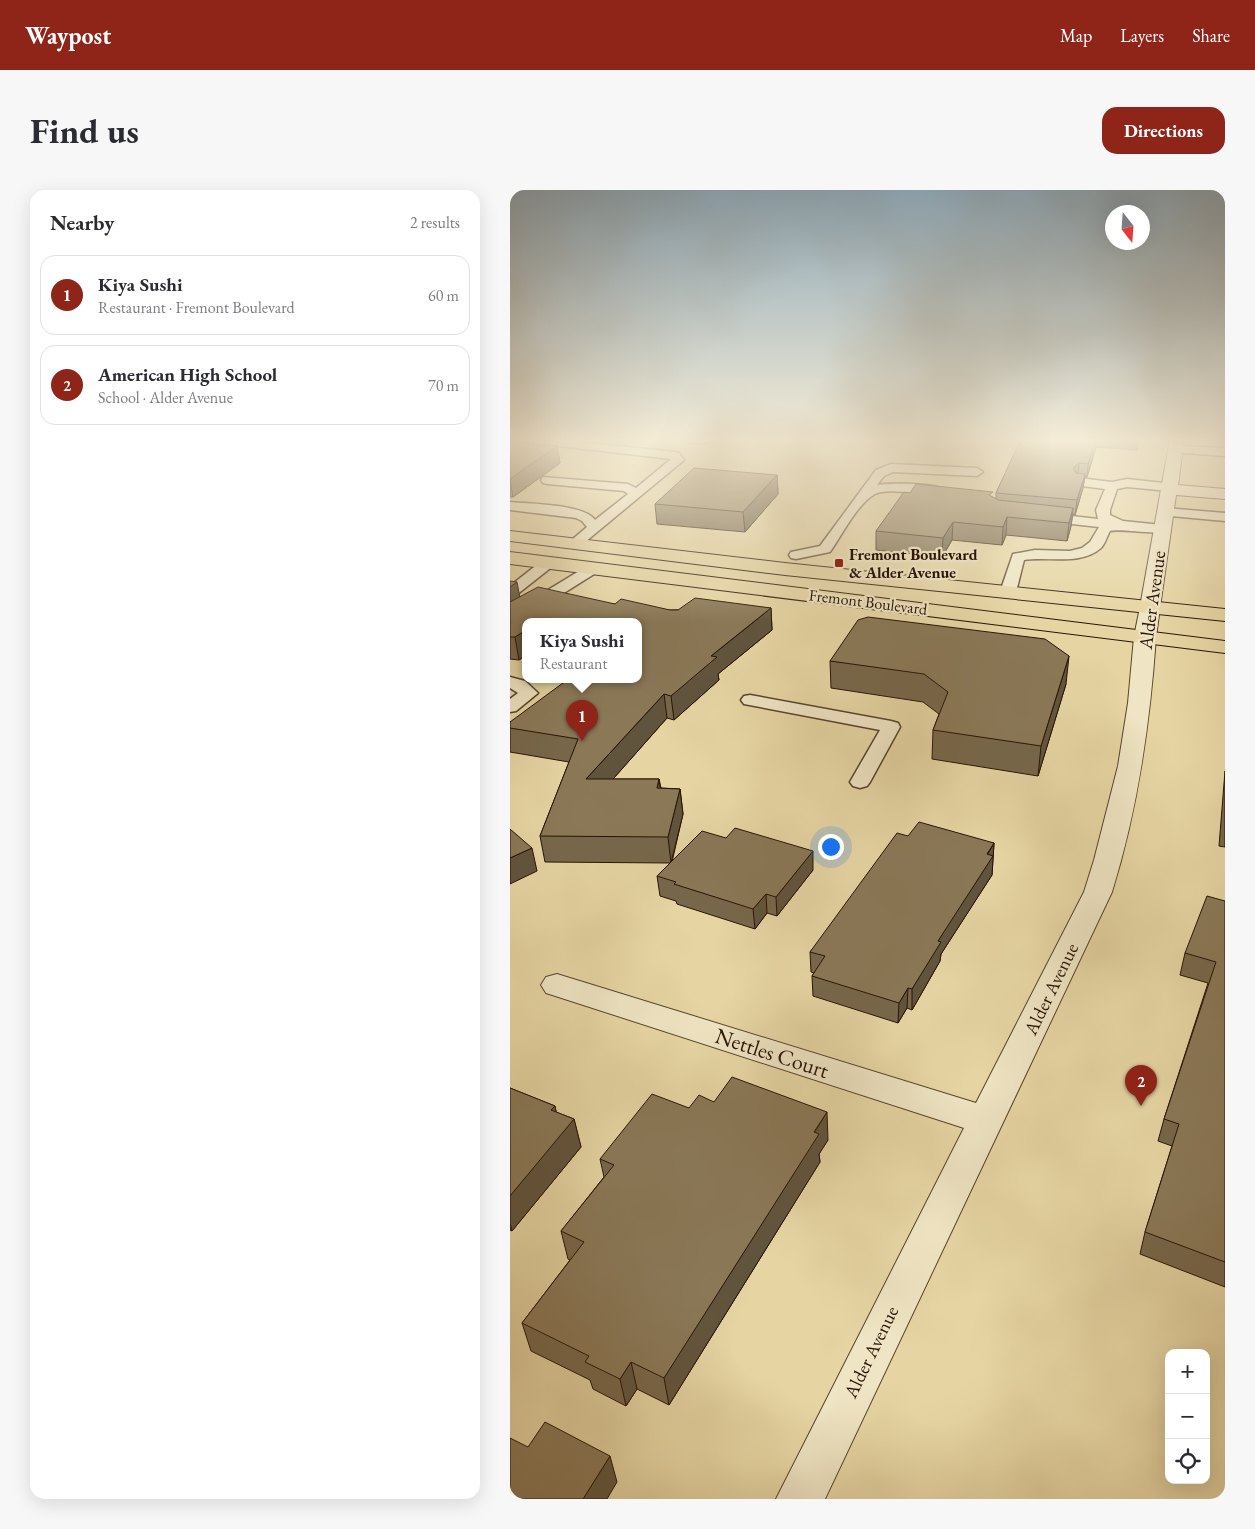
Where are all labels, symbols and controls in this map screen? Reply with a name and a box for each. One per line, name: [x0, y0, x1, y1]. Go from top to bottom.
text: Waypost: [25, 20, 111, 51]
text: Map: [1060, 24, 1092, 47]
text: Layers: [1120, 24, 1164, 47]
text: Share: [1192, 24, 1230, 47]
button: Directions: [1102, 107, 1225, 154]
text: Find us: [30, 108, 139, 153]
north arrow: [1105, 205, 1150, 250]
text: Nearby: [50, 209, 114, 236]
text: 2 results: [410, 212, 460, 233]
text: Kiya Sushi: [98, 272, 183, 297]
text: 1: [63, 285, 71, 306]
text: 60 m: [428, 285, 459, 306]
text: Restaurant · Fremont Boulevard: [98, 297, 295, 318]
text: American High School: [98, 362, 277, 387]
text: 2: [63, 375, 71, 396]
text: 70 m: [428, 375, 459, 396]
text: School · Alder Avenue: [98, 387, 233, 408]
place label: Fremont Boulevard & Alder Avenue: [849, 544, 978, 583]
street label: Alder Avenue: [1133, 549, 1171, 652]
marker: Fremont Boulevard & Alder Avenue: [833, 557, 845, 569]
street label: Fremont Boulevard: [808, 584, 929, 620]
popup: [522, 618, 642, 683]
text: Kiya Sushi: [540, 628, 624, 653]
text: Restaurant: [540, 653, 608, 674]
pin: 1: [566, 700, 598, 741]
your location: [818, 834, 844, 860]
street label: Alder Avenue: [1018, 939, 1084, 1040]
street label: Nettles Court: [712, 1021, 832, 1085]
pin: 2: [1125, 1065, 1157, 1106]
street label: Alder Avenue: [838, 1302, 904, 1403]
map controls: [1165, 1349, 1210, 1484]
button: +: [1165, 1349, 1210, 1394]
button: −: [1165, 1394, 1210, 1439]
button: locate: [1165, 1439, 1210, 1484]

